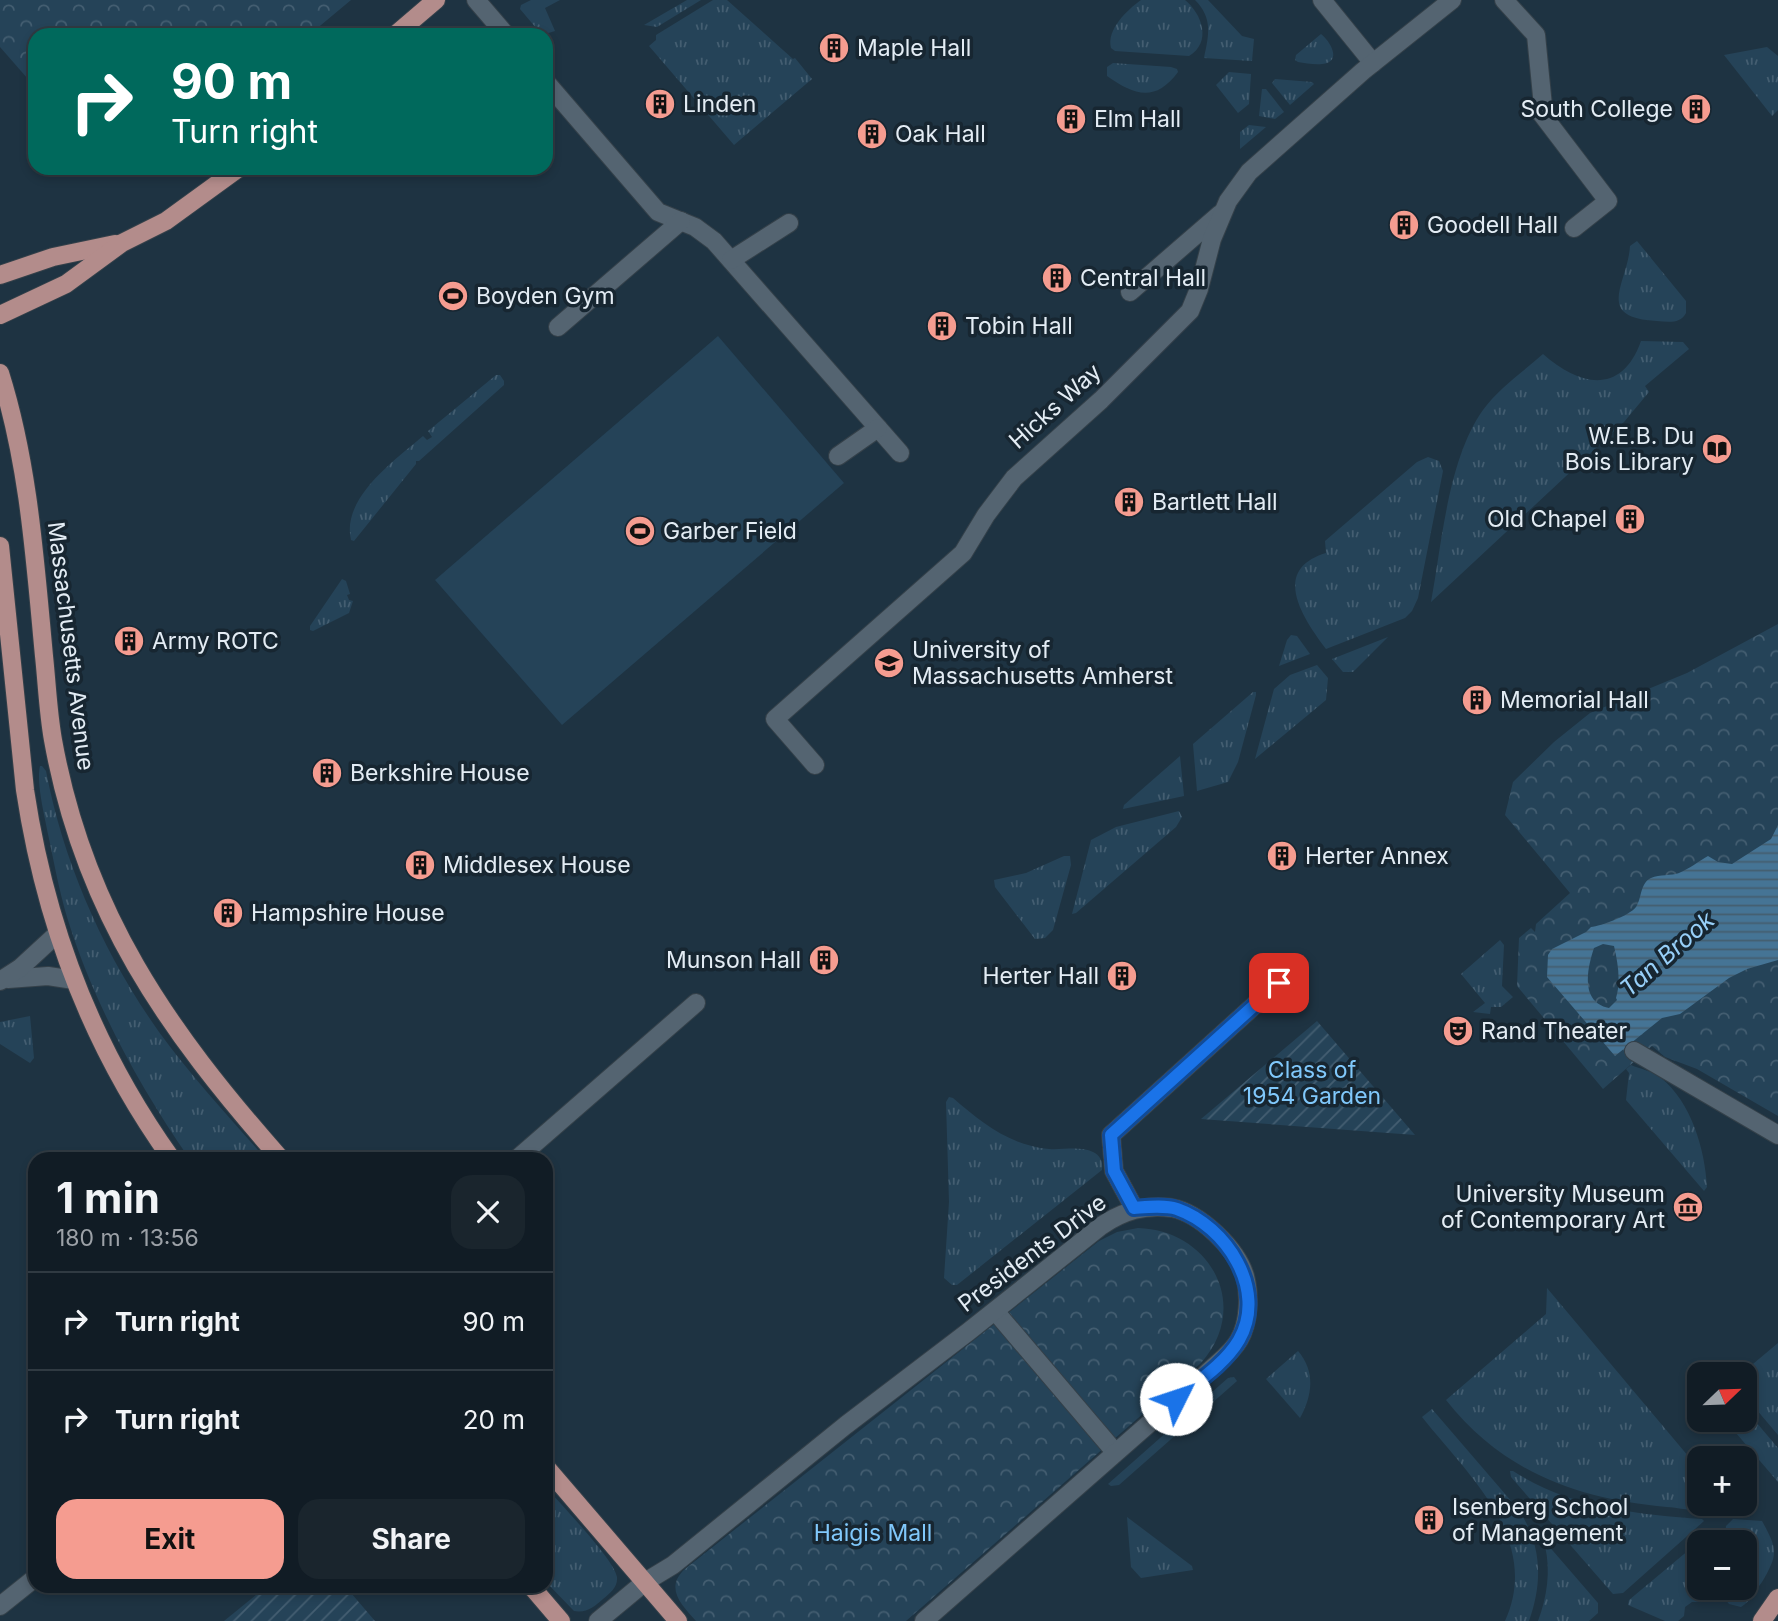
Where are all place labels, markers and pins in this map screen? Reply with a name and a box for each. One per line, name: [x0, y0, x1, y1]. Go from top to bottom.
building icon: Maple Hall: [817, 31, 851, 65]
place label: Maple Hall: [857, 34, 971, 62]
building icon: Linden: [643, 87, 677, 121]
place label: Linden: [683, 90, 756, 118]
building icon: South College: [1679, 92, 1713, 126]
place label: South College: [1521, 95, 1673, 123]
building icon: Elm Hall: [1054, 102, 1088, 136]
place label: Elm Hall: [1094, 105, 1181, 133]
building icon: Oak Hall: [855, 117, 889, 151]
place label: Oak Hall: [895, 120, 986, 148]
building icon: Goodell Hall: [1387, 208, 1421, 242]
place label: Goodell Hall: [1427, 211, 1558, 239]
building icon: Central Hall: [1040, 261, 1074, 295]
place label: Central Hall: [1080, 264, 1206, 292]
sports icon: Boyden Gym: [436, 279, 470, 313]
place label: Boyden Gym: [476, 282, 615, 310]
building icon: Tobin Hall: [925, 309, 959, 343]
place label: Tobin Hall: [965, 312, 1073, 340]
place label: W.E.B. Du Bois Library: [1565, 422, 1694, 476]
library icon: W.E.B. Du Bois Library: [1700, 432, 1734, 466]
building icon: Bartlett Hall: [1112, 485, 1146, 519]
place label: Bartlett Hall: [1152, 488, 1278, 516]
building icon: Old Chapel: [1613, 502, 1647, 536]
place label: Old Chapel: [1487, 505, 1607, 533]
sports icon: Garber Field: [623, 514, 657, 548]
place label: Garber Field: [663, 517, 797, 545]
building icon: Army ROTC: [112, 624, 146, 658]
place label: Army ROTC: [152, 627, 279, 655]
place label: University of Massachusetts Amherst: [912, 636, 1173, 690]
school or university icon: University of Massachusetts Amherst: [872, 646, 906, 680]
building icon: Memorial Hall: [1460, 683, 1494, 717]
place label: Memorial Hall: [1500, 686, 1649, 714]
building icon: Berkshire House: [310, 756, 344, 790]
place label: Berkshire House: [350, 759, 530, 787]
building icon: Herter Annex: [1265, 839, 1299, 873]
place label: Herter Annex: [1305, 842, 1449, 870]
building icon: Middlesex House: [403, 848, 437, 882]
place label: Middlesex House: [443, 851, 631, 879]
building icon: Hampshire House: [211, 896, 245, 930]
place label: Hampshire House: [251, 899, 445, 927]
building icon: Munson Hall: [807, 943, 841, 977]
place label: Munson Hall: [666, 946, 801, 974]
pin: [1249, 953, 1309, 1013]
building icon: Herter Hall: [1105, 959, 1139, 993]
place label: Herter Hall: [982, 962, 1099, 990]
theatre icon: Rand Theater: [1441, 1014, 1475, 1048]
place label: Rand Theater: [1481, 1017, 1627, 1045]
place label: University Museum of Contemporary Art: [1441, 1180, 1665, 1234]
museum icon: University Museum of Contemporary Art: [1671, 1190, 1705, 1224]
place label: Isenberg School of Management: [1452, 1493, 1628, 1547]
building icon: Isenberg School of Management: [1412, 1503, 1446, 1537]

